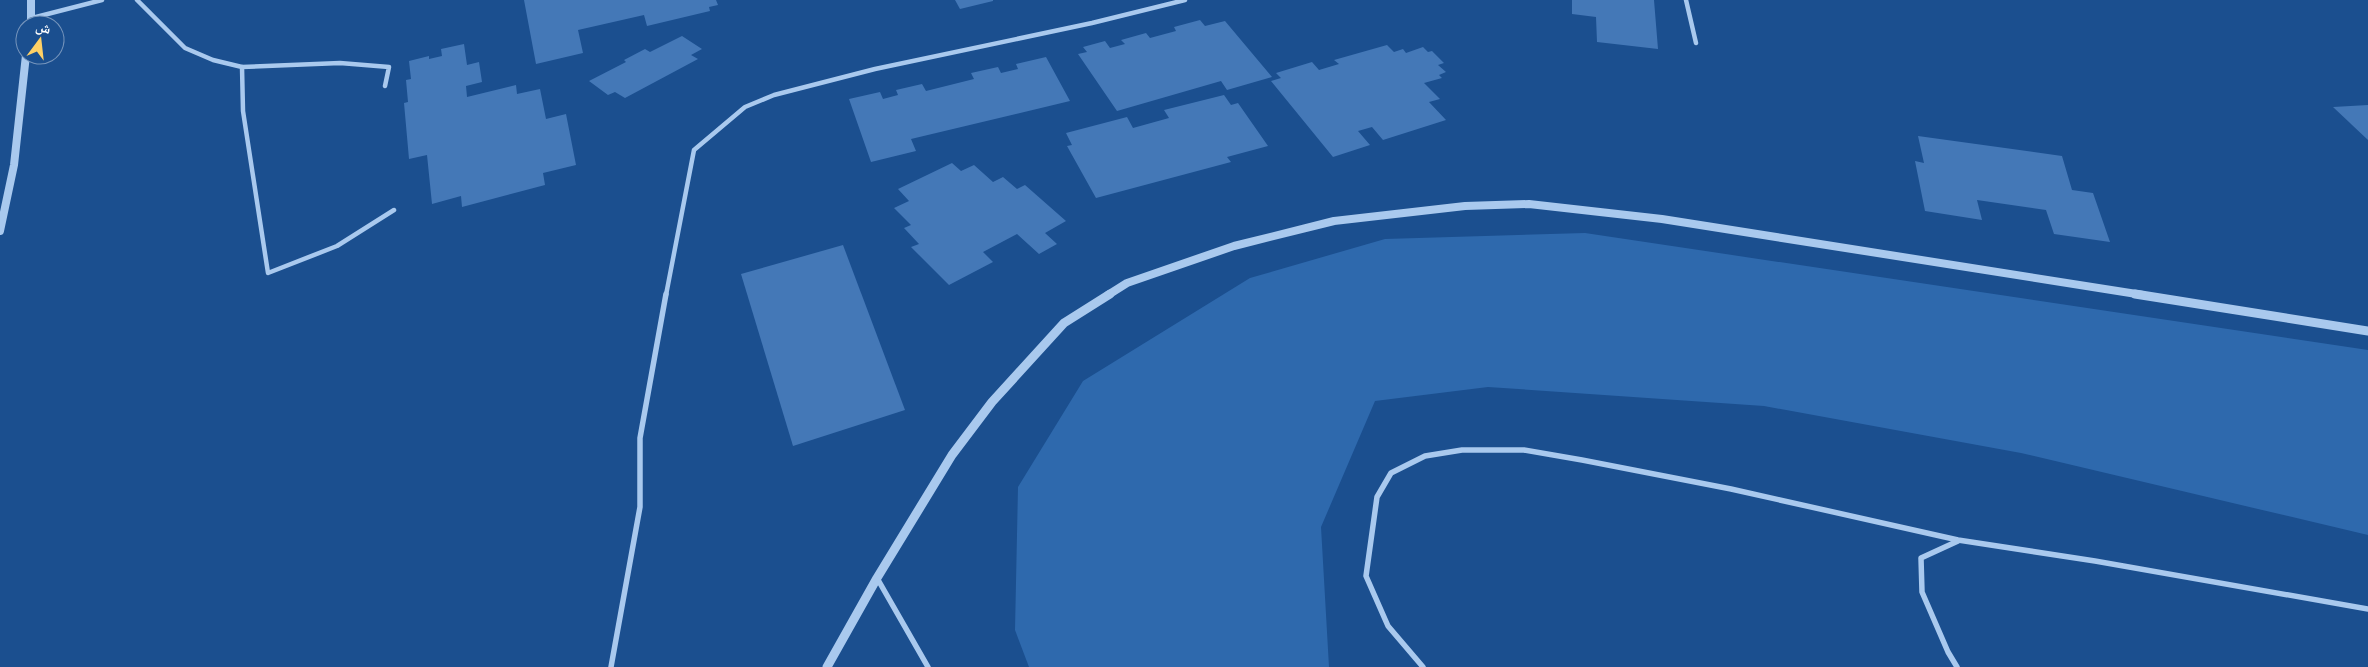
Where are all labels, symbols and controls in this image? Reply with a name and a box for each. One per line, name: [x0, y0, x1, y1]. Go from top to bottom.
north arrow: [15, 15, 65, 65]
text: ش: [34, 17, 53, 38]

